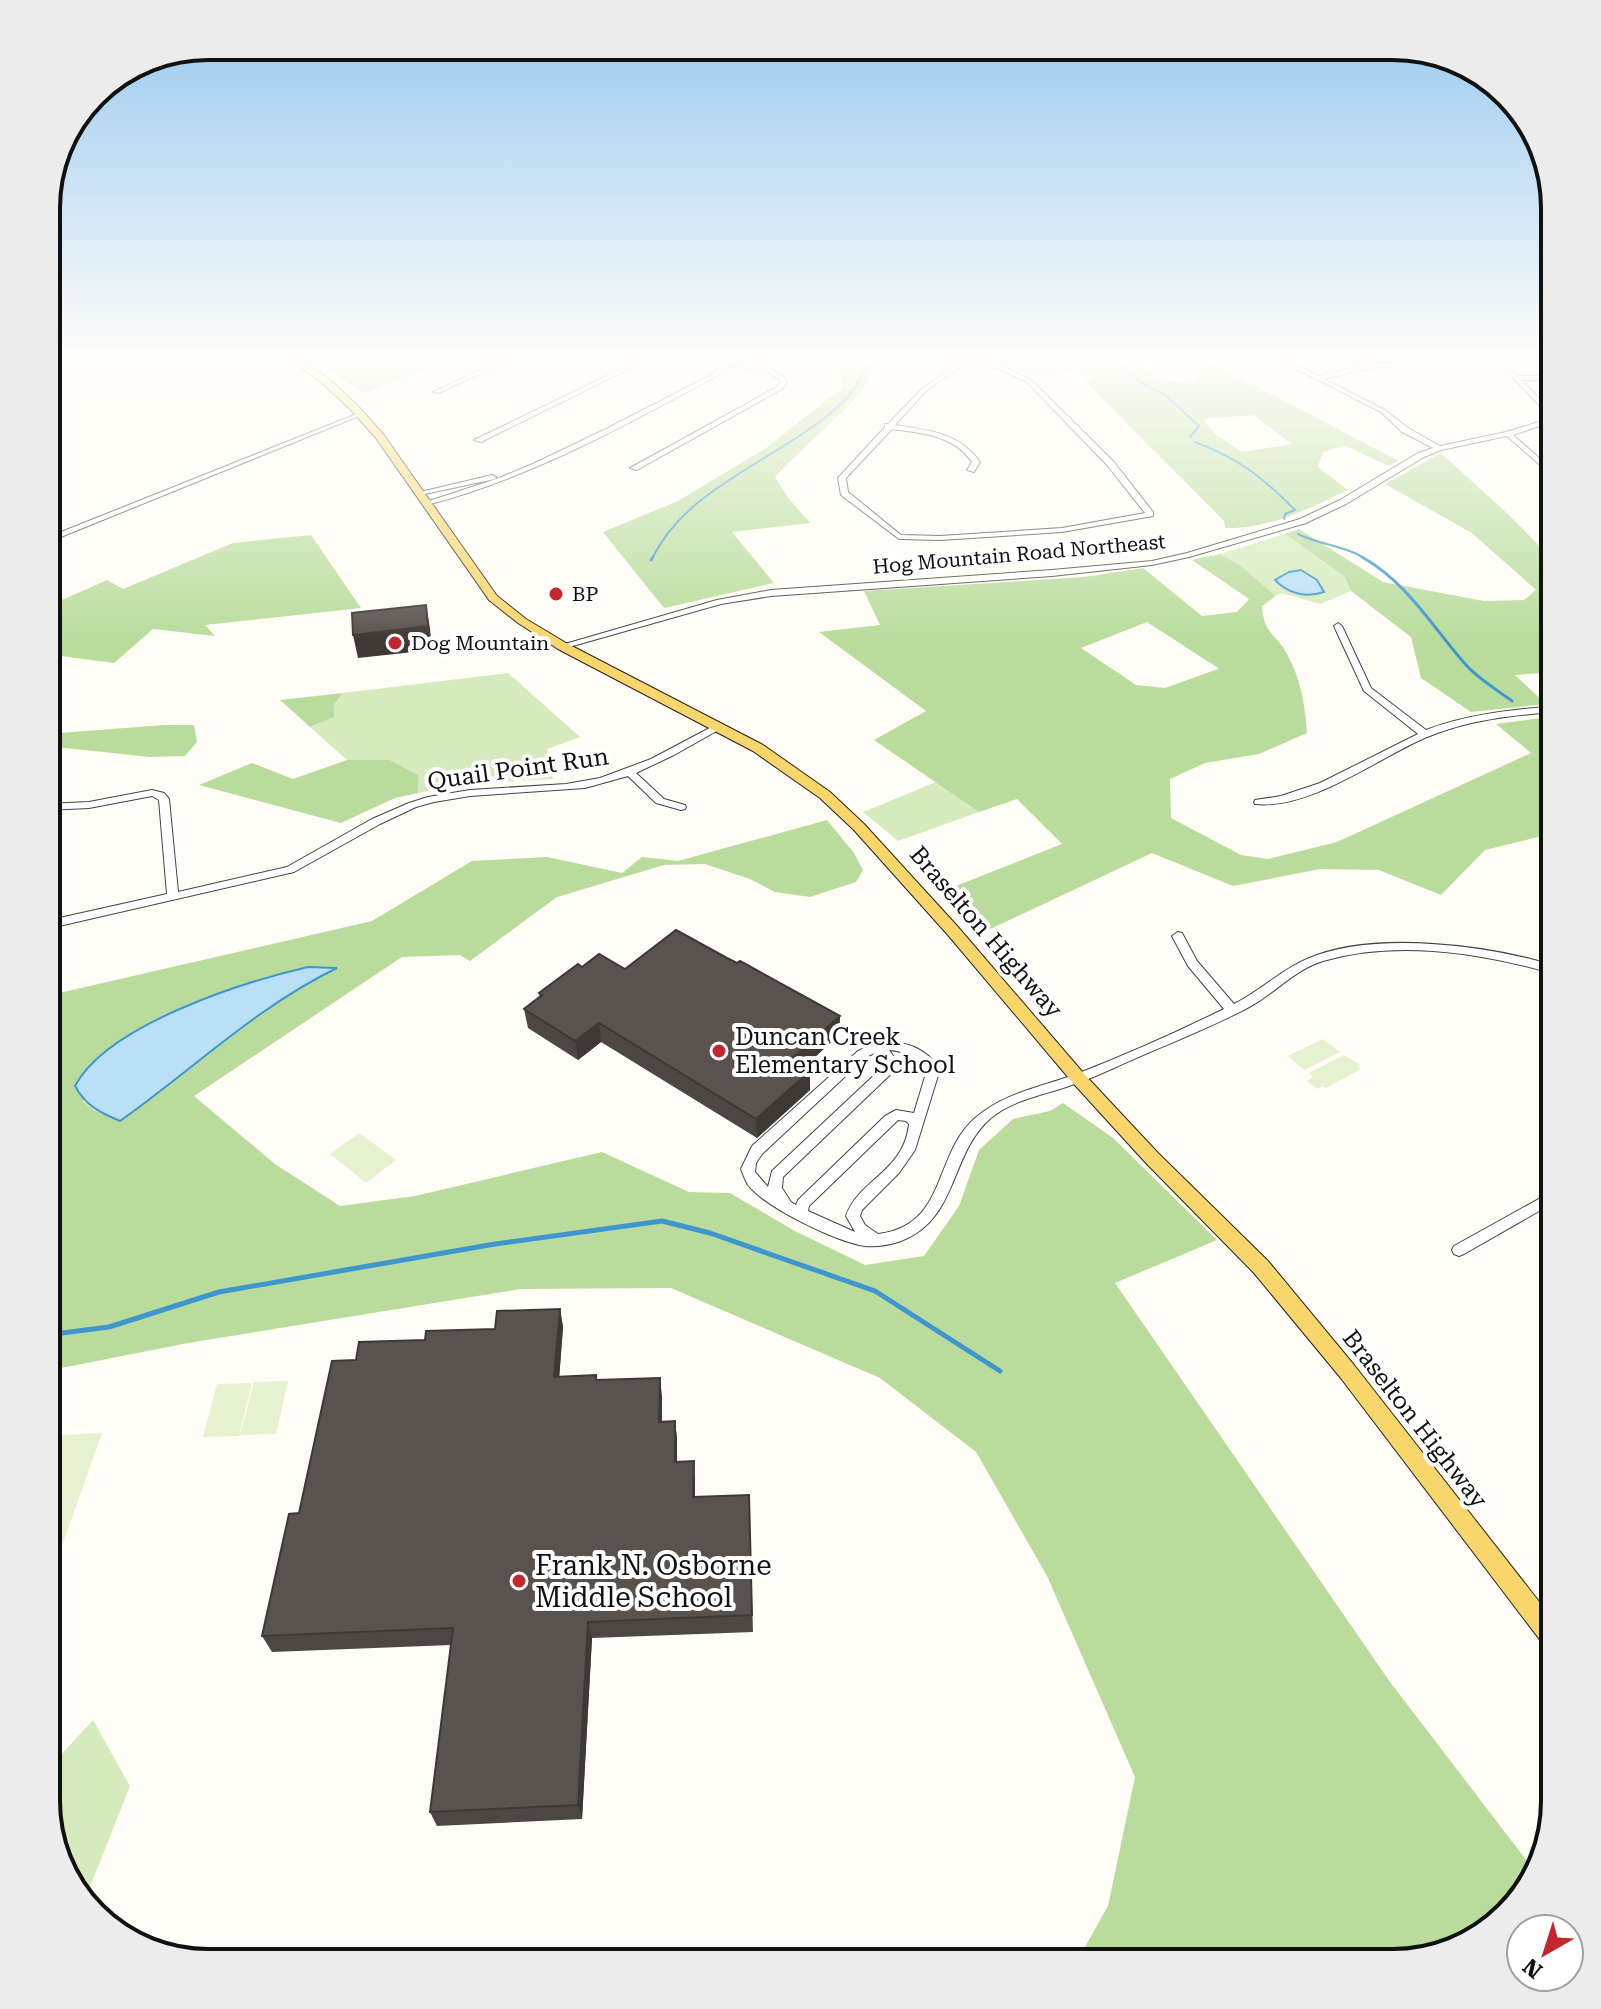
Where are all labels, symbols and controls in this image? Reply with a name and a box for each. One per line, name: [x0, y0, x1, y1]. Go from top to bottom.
street label: Hog Mountain Road Northeast: [872, 529, 1167, 579]
place label: BP: [572, 582, 598, 606]
marker: BP: [547, 585, 565, 603]
place label: Dog Mountain: [411, 631, 549, 655]
marker: Dog Mountain: [386, 634, 404, 652]
street label: Quail Point Run: [426, 742, 610, 796]
street label: Braselton Highway: [904, 841, 1069, 1024]
place label: Duncan Creek Elementary School: [735, 1023, 955, 1079]
marker: Duncan Creek Elementary School: [710, 1042, 728, 1060]
street label: Braselton Highway: [1337, 1325, 1494, 1514]
place label: Frank N. Osborne Middle School: [535, 1549, 772, 1614]
marker: Frank N. Osborne Middle School: [510, 1572, 528, 1590]
north arrow: [1505, 1913, 1585, 1993]
text: N: [1518, 1953, 1547, 1983]

